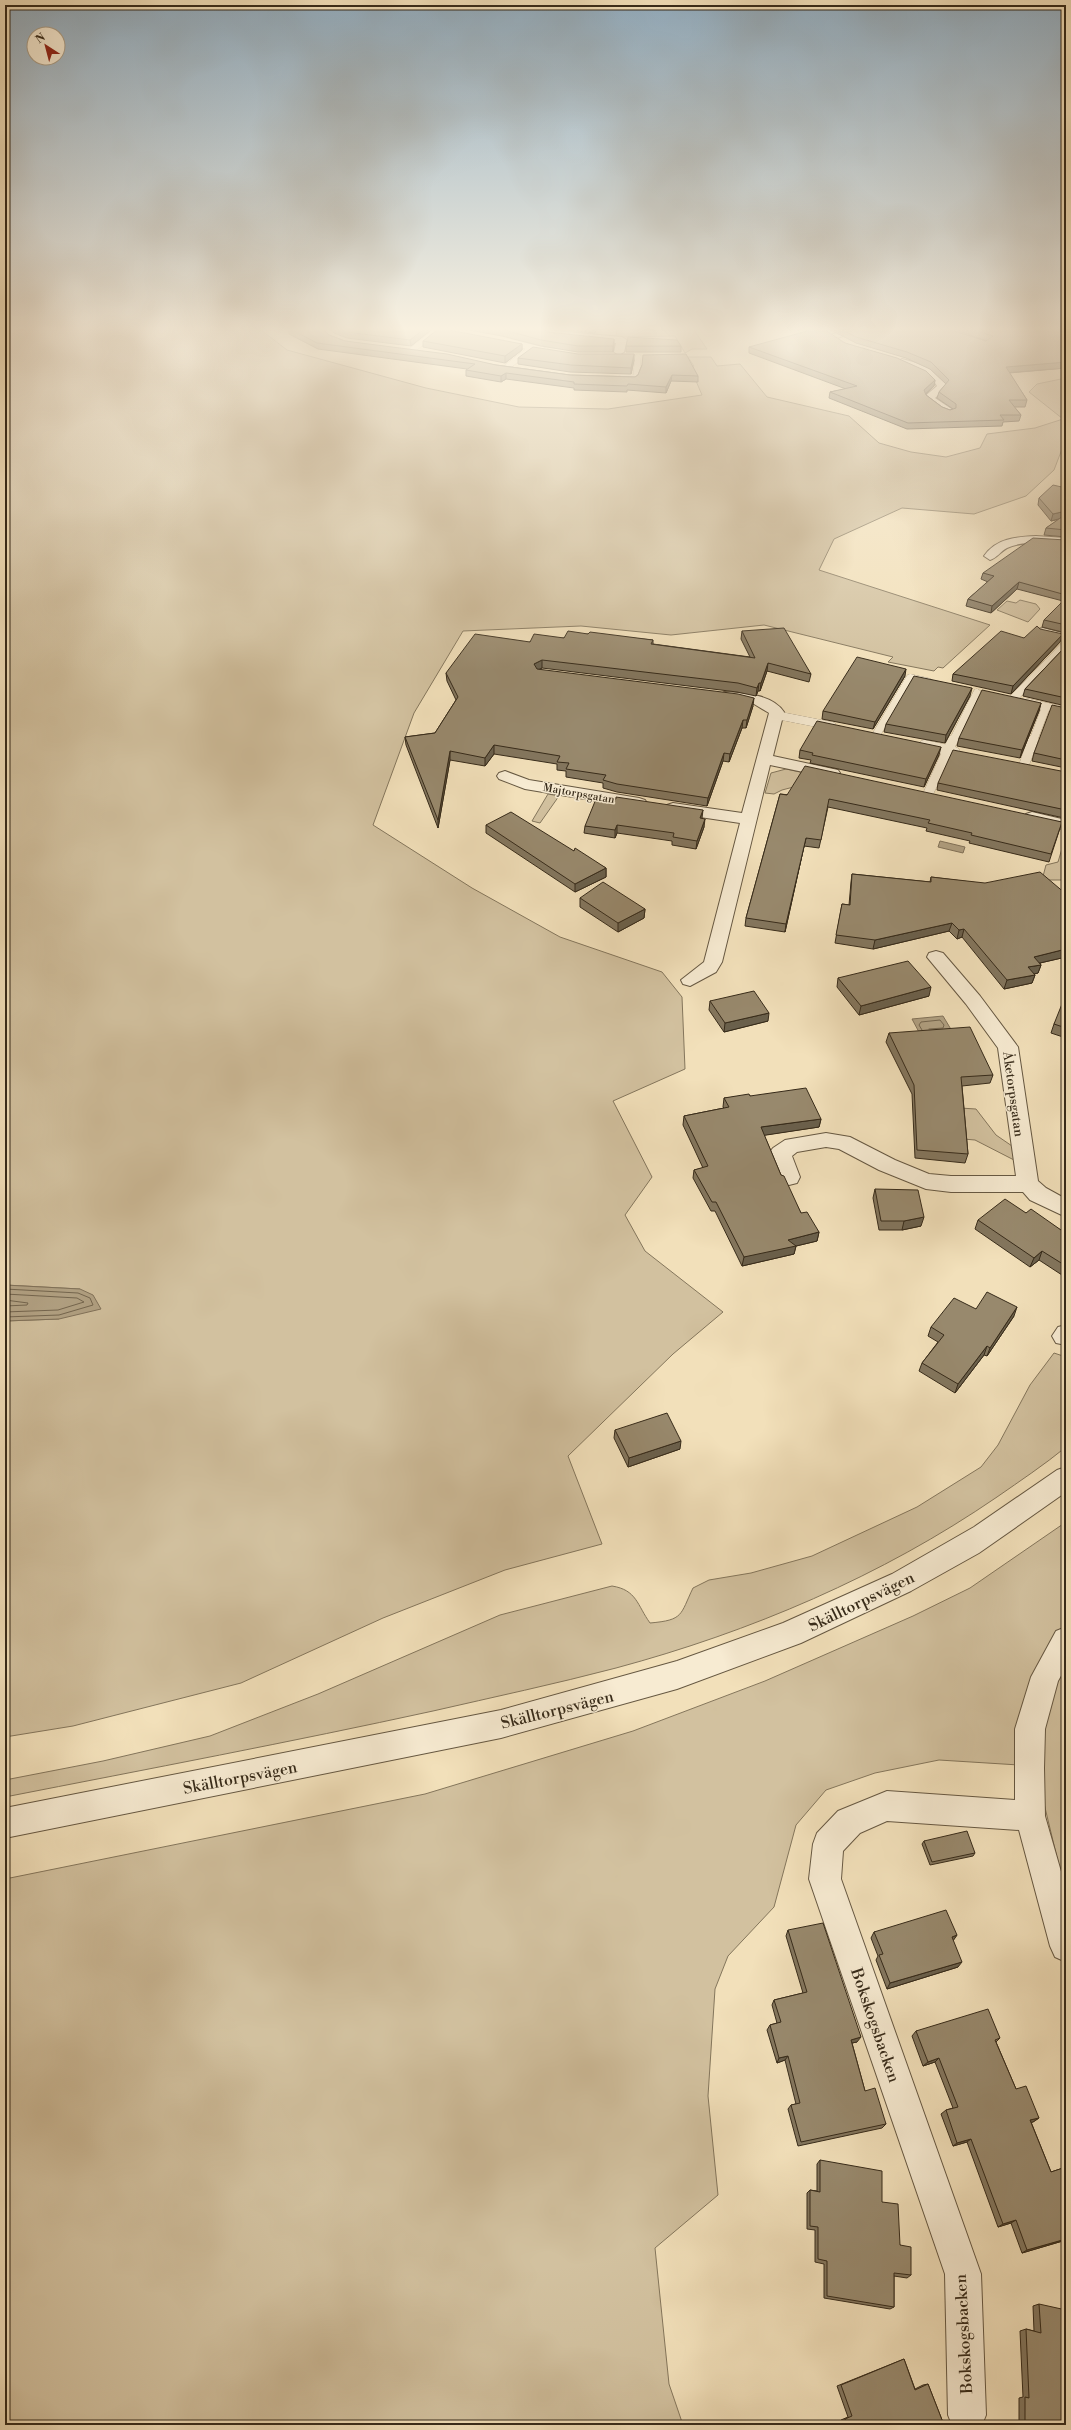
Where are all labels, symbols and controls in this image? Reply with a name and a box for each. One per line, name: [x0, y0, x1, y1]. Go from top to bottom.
north arrow: [26, 26, 66, 66]
text: N: [33, 30, 49, 47]
street label: Majtorpsgatan: [542, 781, 616, 807]
street label: Åketorpsgatan: [999, 1050, 1028, 1138]
street label: Skälltorpsvägen: [805, 1567, 918, 1636]
street label: Skälltorpsvägen: [499, 1686, 616, 1734]
street label: Skälltorpsvägen: [181, 1757, 299, 1799]
street label: Bokskogsbacken: [846, 1964, 904, 2086]
street label: Bokskogsbacken: [951, 2273, 977, 2395]

